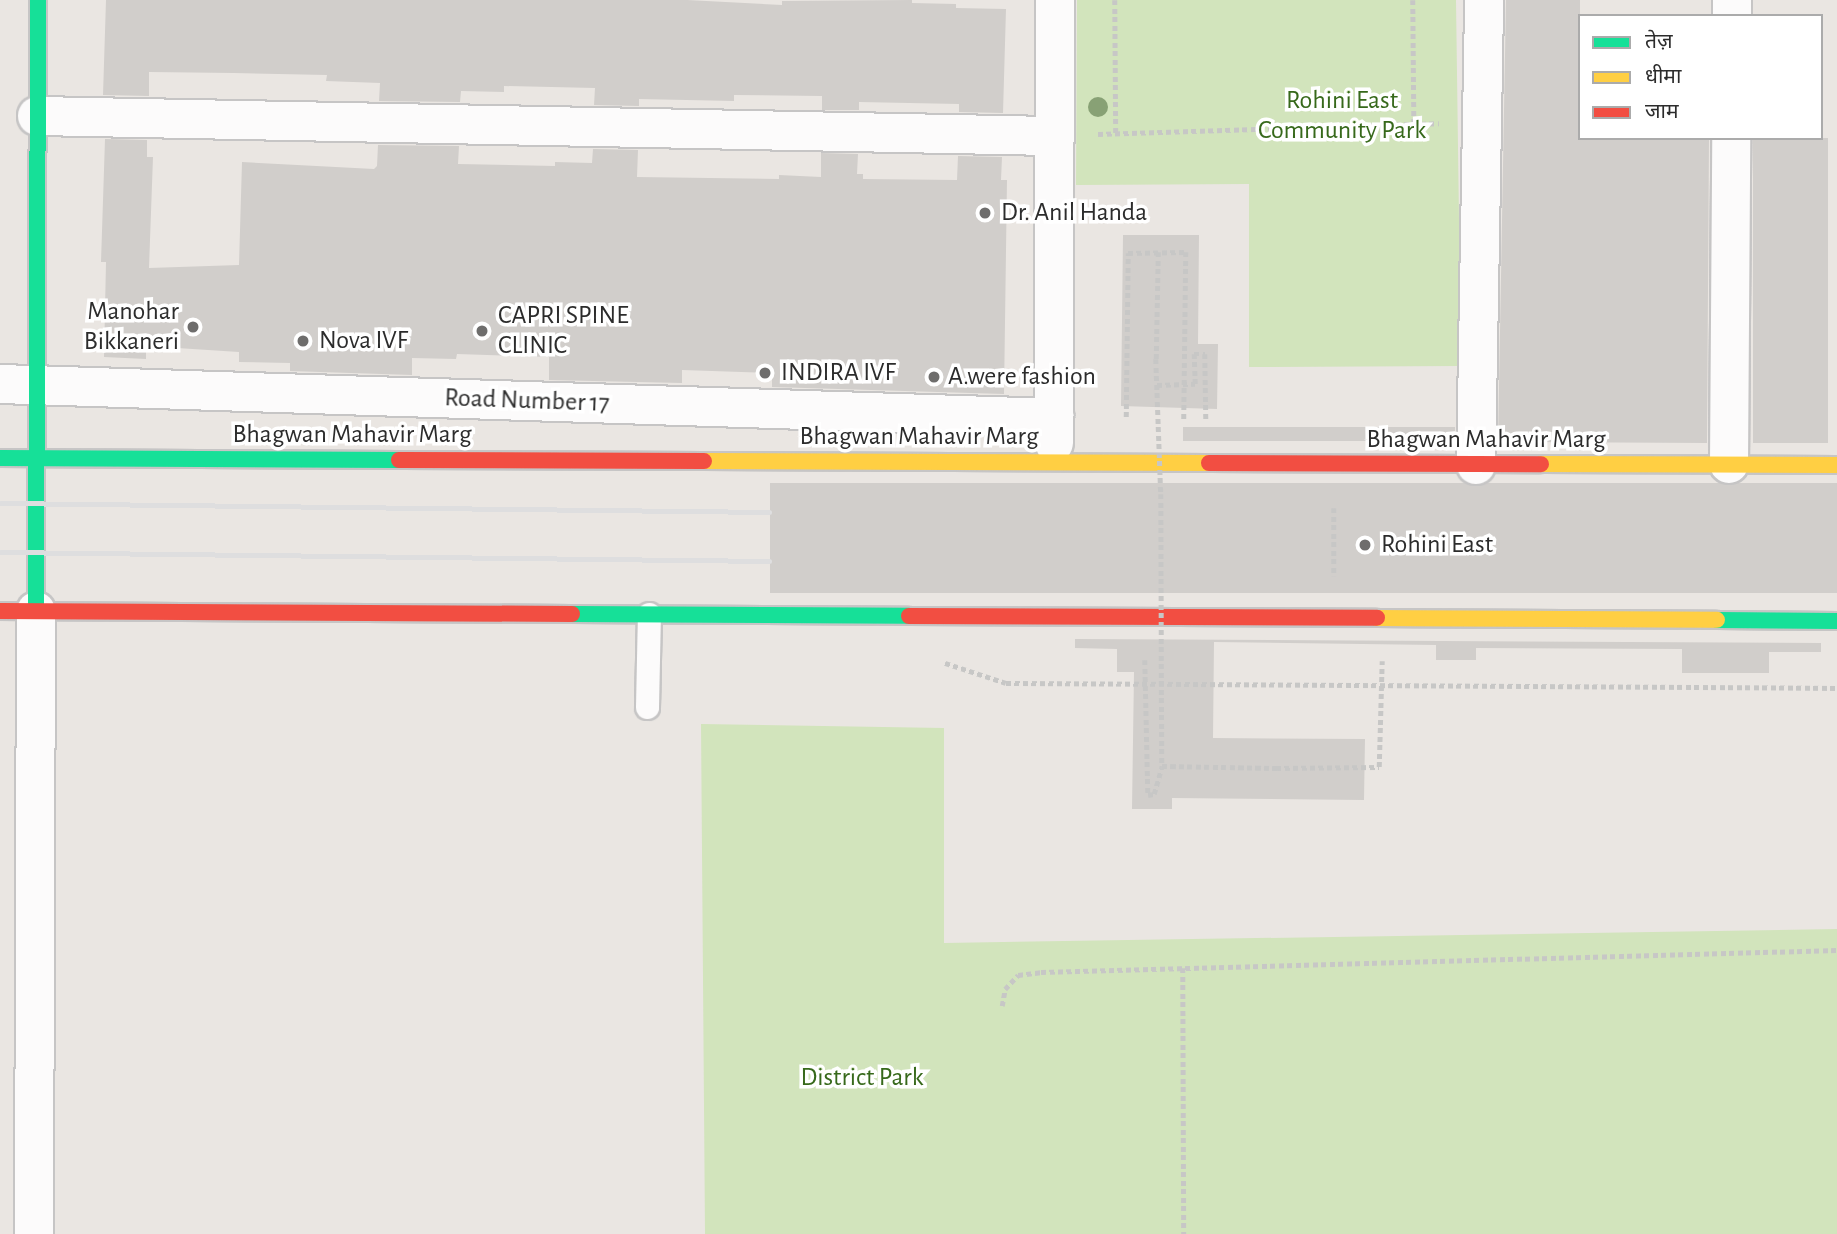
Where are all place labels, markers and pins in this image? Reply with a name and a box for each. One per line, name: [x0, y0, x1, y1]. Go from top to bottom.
place label: Dr. Anil Handa: [1001, 197, 1147, 229]
marker: Dr. Anil Handa: [975, 203, 995, 223]
place label: Manohar Bikkaneri: [84, 296, 179, 358]
place label: CAPRI SPINE CLINIC: [498, 300, 629, 362]
marker: Manohar Bikkaneri: [185, 319, 201, 335]
marker: CAPRI SPINE CLINIC: [472, 321, 492, 341]
place label: Nova IVF: [319, 325, 408, 357]
marker: Nova IVF: [293, 331, 313, 351]
place label: INDIRA IVF: [781, 357, 896, 389]
place label: A.were fashion: [948, 361, 1096, 393]
marker: INDIRA IVF: [755, 363, 775, 383]
marker: A.were fashion: [926, 369, 942, 385]
place label: Rohini East: [1381, 529, 1493, 561]
marker: Rohini East: [1355, 535, 1375, 555]

